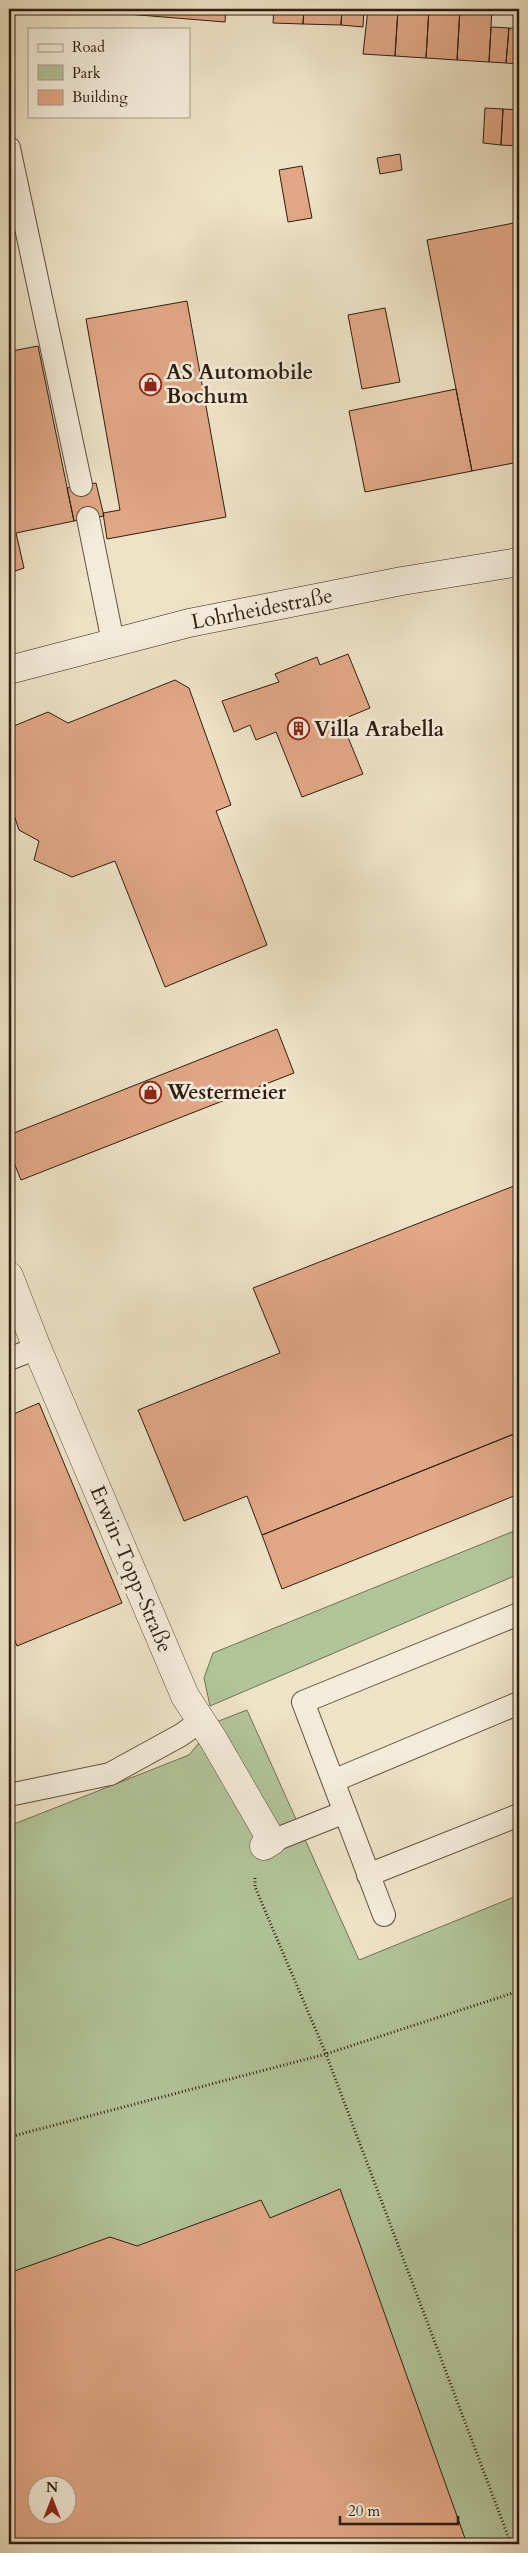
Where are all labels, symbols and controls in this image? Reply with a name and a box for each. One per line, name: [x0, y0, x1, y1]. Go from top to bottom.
legend: [28, 28, 190, 118]
text: Road: [72, 37, 105, 57]
text: Park: [72, 63, 101, 83]
text: Building: [72, 87, 128, 107]
place label: AS Automobile Bochum: [166, 358, 313, 411]
shop icon: AS Automobile Bochum: [138, 372, 162, 396]
street label: Lohrheidestraße: [189, 581, 335, 637]
place label: Villa Arabella: [314, 715, 445, 744]
building icon: Villa Arabella: [286, 717, 310, 741]
place label: Westermeier: [166, 1078, 287, 1107]
shop icon: Westermeier: [139, 1080, 163, 1104]
street label: Erwin-Topp-Straße: [83, 1481, 179, 1657]
north arrow: [28, 2476, 78, 2526]
text: N: [46, 2478, 58, 2497]
scale bar: [340, 2493, 458, 2525]
text: 20 m: [348, 2501, 380, 2521]

